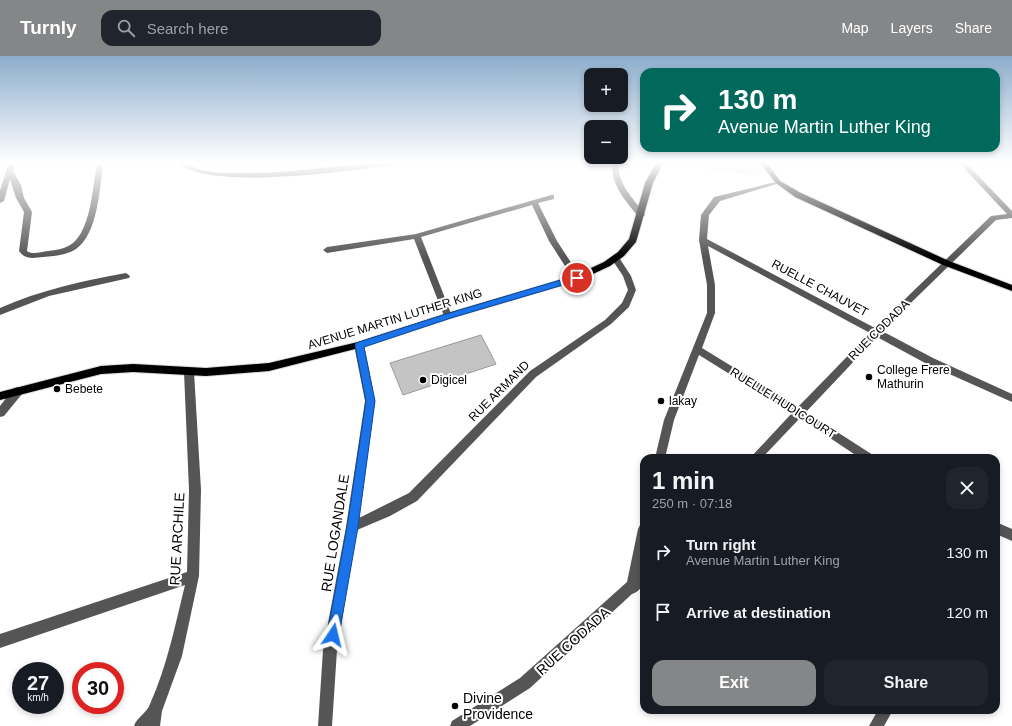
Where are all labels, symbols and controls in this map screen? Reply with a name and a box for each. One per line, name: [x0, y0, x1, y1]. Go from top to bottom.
search box: [101, 10, 381, 46]
text: Turnly: [20, 17, 77, 38]
icon: search: [115, 17, 137, 39]
text: Search here: [147, 20, 228, 37]
text: Map: [841, 20, 869, 36]
text: Layers: [891, 20, 933, 36]
text: Share: [955, 20, 992, 36]
map controls: [584, 68, 628, 164]
button: +: [584, 68, 628, 112]
icon: right: [652, 84, 704, 136]
text: 130 m: [718, 84, 797, 115]
text: Avenue Martin Luther King: [718, 117, 931, 137]
button: −: [584, 120, 628, 164]
street label: RUELLE CHAUVET: [769, 257, 871, 320]
pin: [560, 261, 594, 295]
icon: arrive: [566, 267, 588, 289]
street label: AVENUE MARTIN LUTHER KING: [306, 286, 484, 352]
street label: RUE CODADA: [846, 297, 912, 363]
street label: RUE ARMAND: [466, 358, 532, 424]
place label: College Frere Mathurin: [877, 363, 950, 391]
street label: RUELLE HUDICOURT: [728, 365, 839, 442]
marker: College Frere Mathurin: [864, 372, 874, 382]
place label: Digicel: [431, 373, 467, 387]
marker: Digicel: [418, 375, 428, 385]
place label: Bebete: [65, 382, 103, 396]
marker: Bebete: [52, 384, 62, 394]
place label: lakay: [669, 394, 697, 408]
marker: lakay: [656, 396, 666, 406]
text: 1 min: [652, 467, 715, 494]
button: close: [946, 467, 988, 509]
street label: RUE LOGANDALE: [318, 473, 352, 593]
street label: RUE ARCHILE: [167, 492, 187, 586]
text: 250 m · 07:18: [652, 496, 732, 511]
text: Turn right: [686, 536, 756, 553]
icon: right: [652, 541, 674, 563]
text: 130 m: [946, 544, 988, 561]
text: Avenue Martin Luther King: [686, 553, 840, 568]
icon: arrive: [652, 601, 674, 623]
street label: RUE CODADA: [533, 603, 614, 678]
text: Arrive at destination: [686, 604, 831, 621]
text: 120 m: [946, 604, 988, 621]
position arrow: [312, 614, 354, 656]
button: Exit: [652, 660, 816, 706]
button: Share: [824, 660, 988, 706]
speed limit sign: 30: [72, 662, 124, 714]
text: 27: [27, 672, 49, 694]
place label: Divine Providence: [463, 690, 533, 722]
text: km/h: [27, 692, 49, 703]
marker: Divine Providence: [450, 701, 460, 711]

